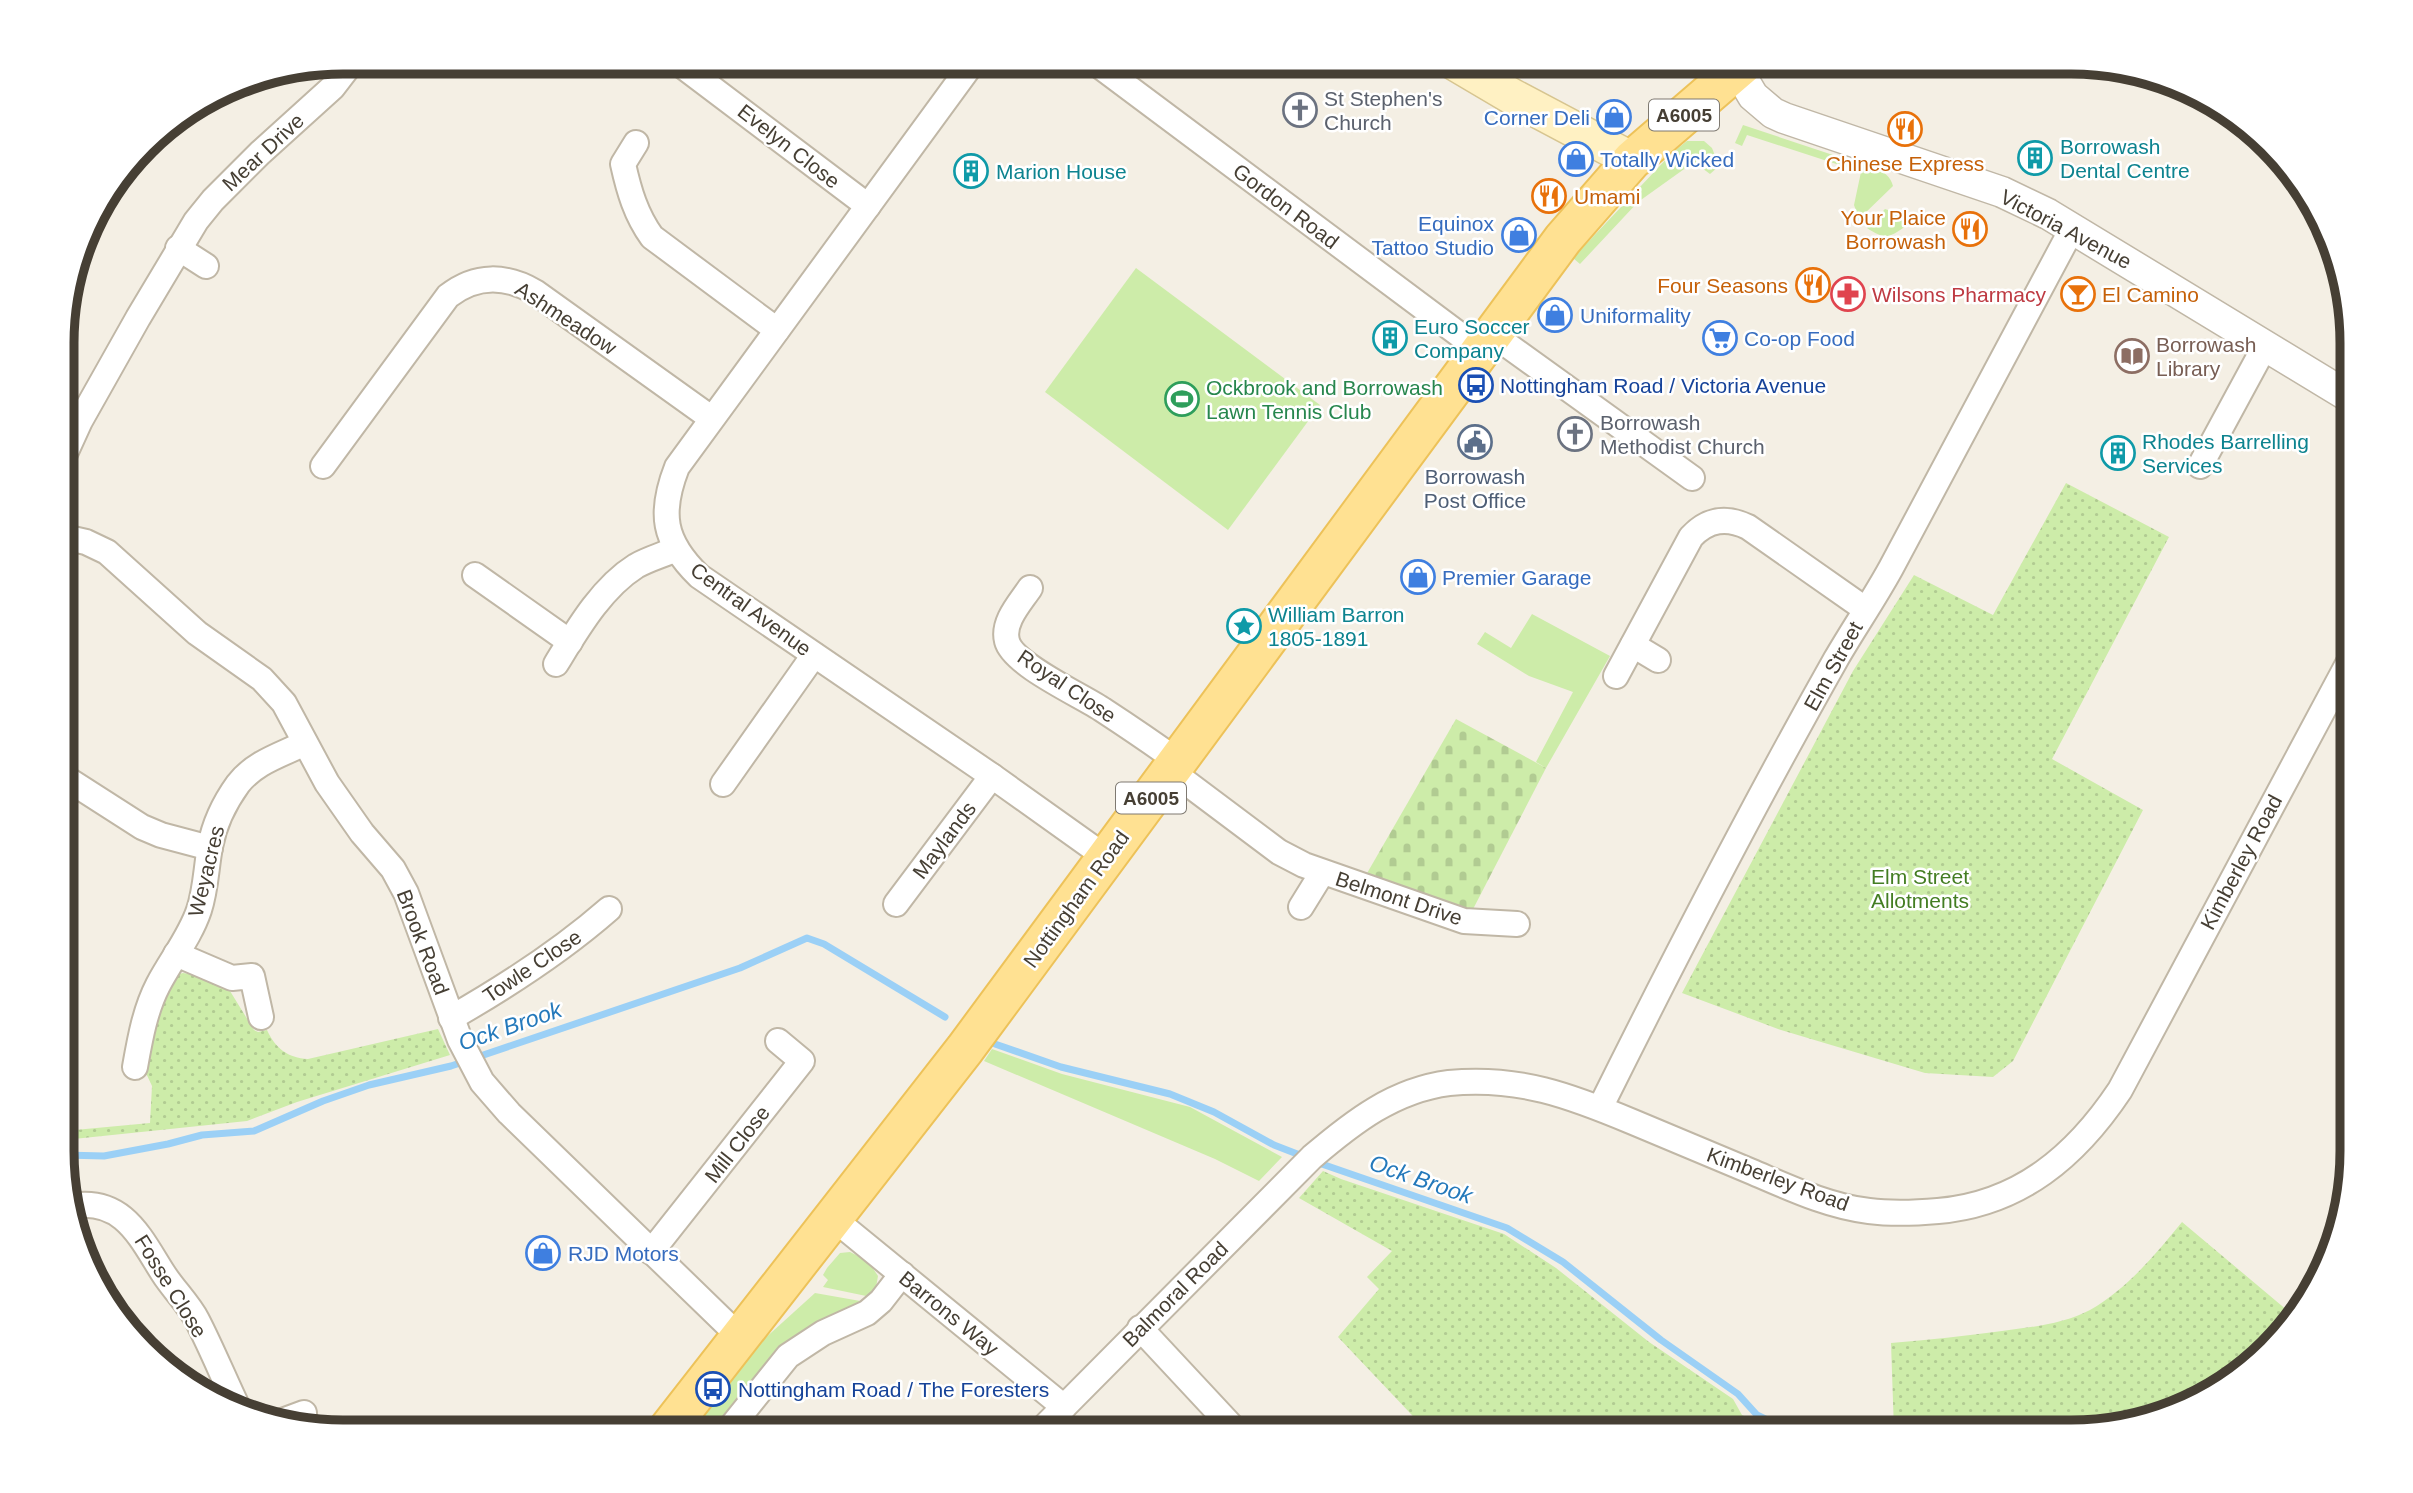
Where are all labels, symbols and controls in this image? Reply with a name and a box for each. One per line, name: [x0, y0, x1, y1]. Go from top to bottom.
place label: St Stephen's Church: [1324, 87, 1442, 134]
church icon: St Stephen's Church: [1281, 91, 1319, 129]
shop icon: Corner Deli: [1595, 98, 1633, 136]
street label: Evelyn Close: [734, 99, 844, 193]
road number: A6005: [1649, 99, 1719, 130]
place label: Corner Deli: [1484, 106, 1590, 129]
street label: Mear Drive: [218, 109, 308, 195]
restaurant icon: Chinese Express: [1886, 110, 1924, 148]
place label: Borrowash Dental Centre: [2060, 135, 2190, 182]
building icon: Borrowash Dental Centre: [2016, 139, 2054, 177]
shop icon: Totally Wicked: [1557, 140, 1595, 178]
place label: Totally Wicked: [1600, 148, 1734, 171]
building icon: Marion House: [952, 152, 990, 190]
place label: Chinese Express: [1826, 152, 1984, 175]
street label: Gordon Road: [1229, 159, 1343, 253]
place label: Marion House: [996, 160, 1127, 183]
restaurant icon: Umami: [1530, 177, 1568, 215]
place label: Umami: [1574, 185, 1641, 208]
street label: Victoria Avenue: [1997, 185, 2135, 273]
place label: Your Plaice Borrowash: [1841, 206, 1946, 253]
restaurant icon: Your Plaice Borrowash: [1951, 210, 1989, 248]
place label: Equinox Tattoo Studio: [1371, 212, 1494, 259]
shop icon: Equinox Tattoo Studio: [1500, 216, 1538, 254]
restaurant icon: Four Seasons: [1794, 266, 1832, 304]
place label: Four Seasons: [1657, 274, 1788, 297]
pharmacy icon: Wilsons Pharmacy: [1829, 275, 1867, 313]
bar icon: El Camino: [2059, 275, 2097, 313]
street label: Ashmeadow: [511, 277, 621, 360]
place label: Wilsons Pharmacy: [1872, 283, 2046, 306]
place label: El Camino: [2102, 283, 2199, 306]
shop icon: Uniformality: [1536, 296, 1574, 334]
place label: Uniformality: [1580, 304, 1691, 327]
place label: Euro Soccer Company: [1414, 315, 1530, 362]
building icon: Euro Soccer Company: [1371, 319, 1409, 357]
supermarket icon: Co-op Food: [1701, 319, 1739, 357]
place label: Co-op Food: [1744, 327, 1855, 350]
place label: Borrowash Library: [2156, 333, 2256, 380]
library icon: Borrowash Library: [2113, 337, 2151, 375]
bus stop icon: Nottingham Road / Victoria Avenue: [1457, 366, 1495, 404]
place label: Nottingham Road / Victoria Avenue: [1500, 374, 1826, 397]
place label: Ockbrook and Borrowash Lawn Tennis Club: [1206, 376, 1443, 423]
sports icon: Ockbrook and Borrowash Lawn Tennis Club: [1163, 380, 1201, 418]
place label: Borrowash Methodist Church: [1600, 411, 1765, 458]
church icon: Borrowash Methodist Church: [1556, 415, 1594, 453]
public building icon: Borrowash Post Office: [1456, 423, 1494, 461]
place label: Rhodes Barrelling Services: [2142, 430, 2309, 477]
building icon: Rhodes Barrelling Services: [2099, 434, 2137, 472]
place label: Borrowash Post Office: [1424, 465, 1526, 512]
street label: Central Avenue: [686, 558, 816, 660]
shop icon: Premier Garage: [1399, 558, 1437, 596]
place label: Premier Garage: [1442, 566, 1591, 589]
place label: William Barron 1805-1891: [1268, 603, 1405, 650]
place icon: William Barron 1805-1891: [1225, 607, 1263, 645]
street label: Elm Street: [1799, 617, 1867, 714]
street label: Royal Close: [1014, 645, 1120, 727]
road number: A6005: [1116, 782, 1186, 814]
street label: Kimberley Road: [2196, 791, 2286, 933]
street label: Maylands: [908, 797, 980, 883]
street label: Weyacres: [184, 823, 228, 919]
street label: Nottingham Road: [1019, 826, 1133, 972]
park label: Elm Street Allotments: [1871, 865, 1969, 912]
street label: Belmont Drive: [1333, 867, 1465, 929]
street label: Brook Road: [392, 886, 454, 998]
street label: Towle Close: [479, 925, 585, 1007]
water label: Ock Brook: [455, 996, 566, 1056]
street label: Mill Close: [700, 1101, 774, 1187]
street label: Kimberley Road: [1704, 1143, 1852, 1215]
water label: Ock Brook: [1366, 1149, 1477, 1209]
street label: Fosse Close: [130, 1230, 212, 1342]
shop icon: RJD Motors: [524, 1234, 562, 1272]
street label: Balmoral Road: [1118, 1237, 1232, 1351]
place label: RJD Motors: [568, 1242, 679, 1265]
street label: Barrons Way: [895, 1266, 1003, 1360]
bus stop icon: Nottingham Road / The Foresters: [694, 1370, 732, 1408]
place label: Nottingham Road / The Foresters: [738, 1378, 1049, 1401]

